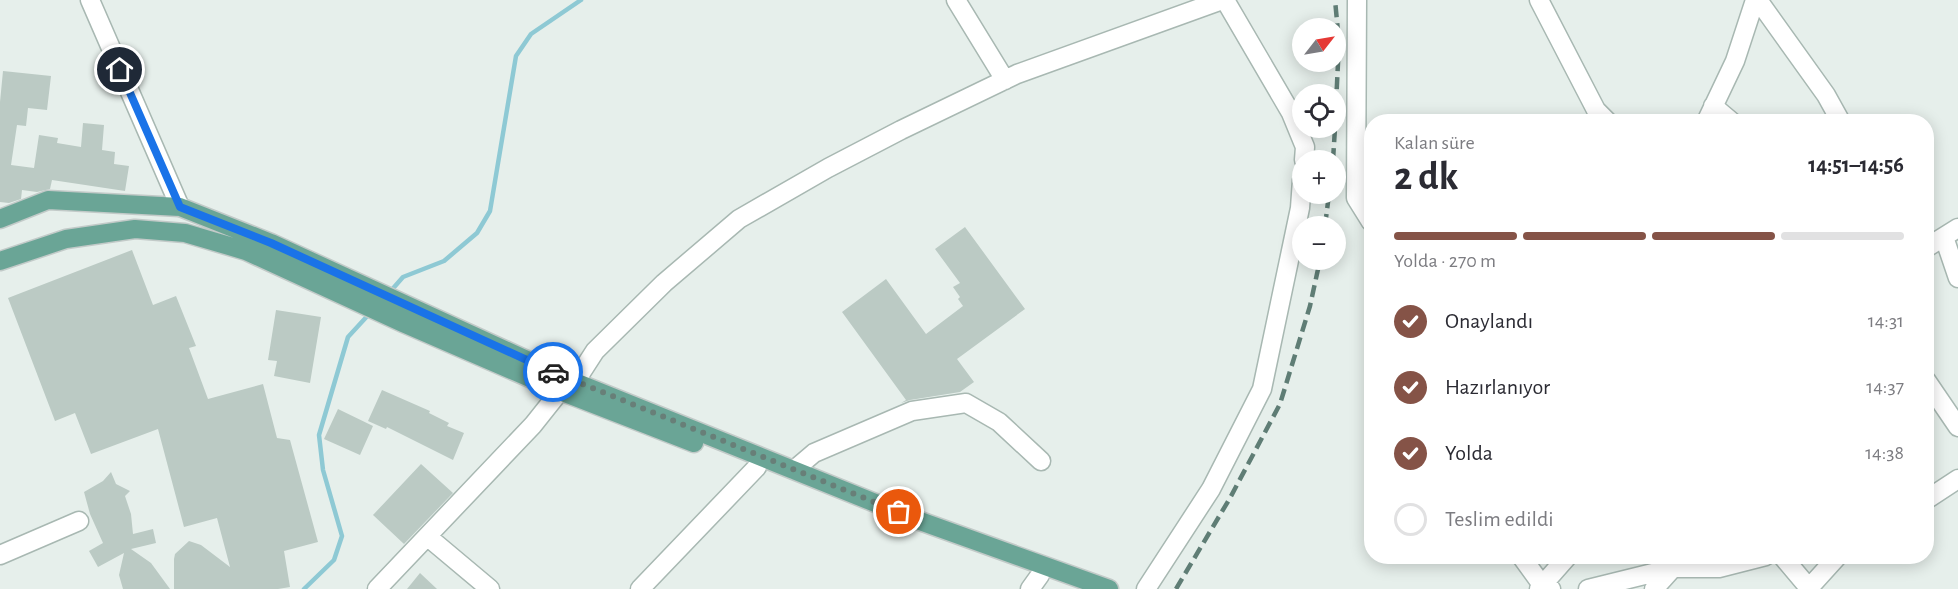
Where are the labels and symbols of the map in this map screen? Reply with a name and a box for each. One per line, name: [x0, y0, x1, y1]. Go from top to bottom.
north arrow: [1292, 18, 1346, 72]
pin: [94, 44, 145, 95]
courier: [523, 342, 583, 402]
pin: [873, 486, 924, 537]

